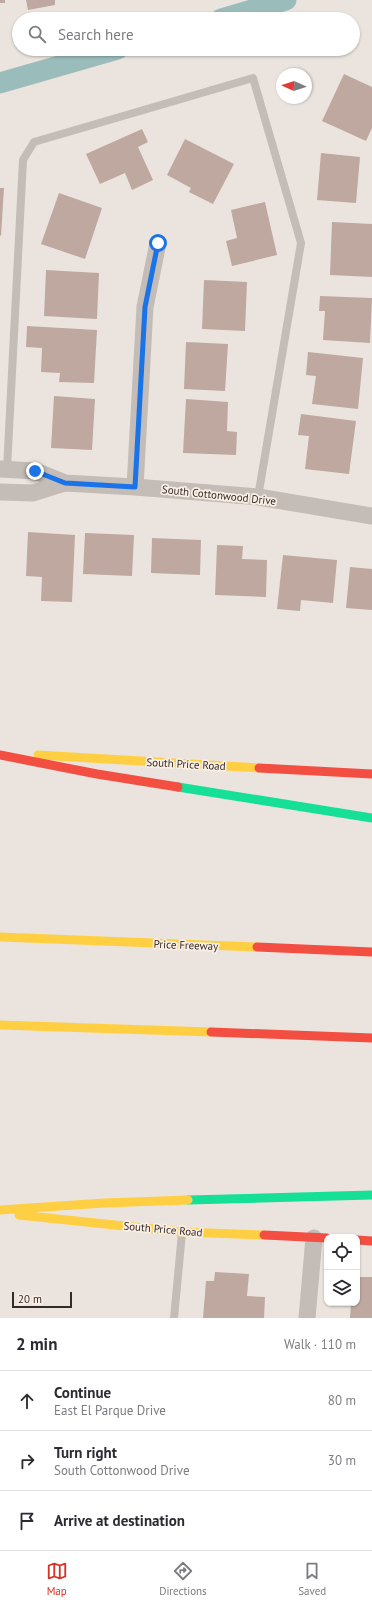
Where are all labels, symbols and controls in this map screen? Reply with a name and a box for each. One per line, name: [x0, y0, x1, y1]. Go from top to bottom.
search box: [12, 12, 360, 56]
icon: search: [26, 23, 48, 45]
text: Search here: [58, 25, 134, 44]
north arrow: [276, 68, 312, 104]
route start: [149, 234, 167, 252]
route end: [26, 462, 44, 480]
street label: South Cottonwood Drive: [161, 482, 277, 508]
street label: South Price Road: [146, 755, 226, 773]
street label: Price Freeway: [153, 937, 219, 953]
street label: South Price Road: [123, 1219, 203, 1239]
map controls: [324, 1234, 360, 1306]
button: locate: [324, 1234, 360, 1270]
button: layers: [324, 1270, 360, 1306]
scale bar: [12, 1290, 72, 1309]
text: 20 m: [18, 1292, 42, 1306]
text: 2 min: [16, 1333, 57, 1355]
text: Walk · 110 m: [284, 1336, 356, 1353]
text: Continue: [54, 1383, 111, 1402]
icon: ahead: [16, 1390, 38, 1412]
text: 80 m: [328, 1392, 356, 1409]
text: East El Parque Drive: [54, 1402, 166, 1419]
text: Turn right: [54, 1443, 117, 1462]
icon: right: [16, 1450, 38, 1472]
text: 30 m: [328, 1452, 356, 1469]
text: South Cottonwood Drive: [54, 1462, 190, 1479]
icon: arrive: [16, 1510, 38, 1532]
text: Arrive at destination: [54, 1511, 185, 1530]
tab: Map: [46, 1560, 68, 1598]
tab: Directions: [159, 1560, 207, 1598]
tab: Saved: [298, 1560, 326, 1598]

